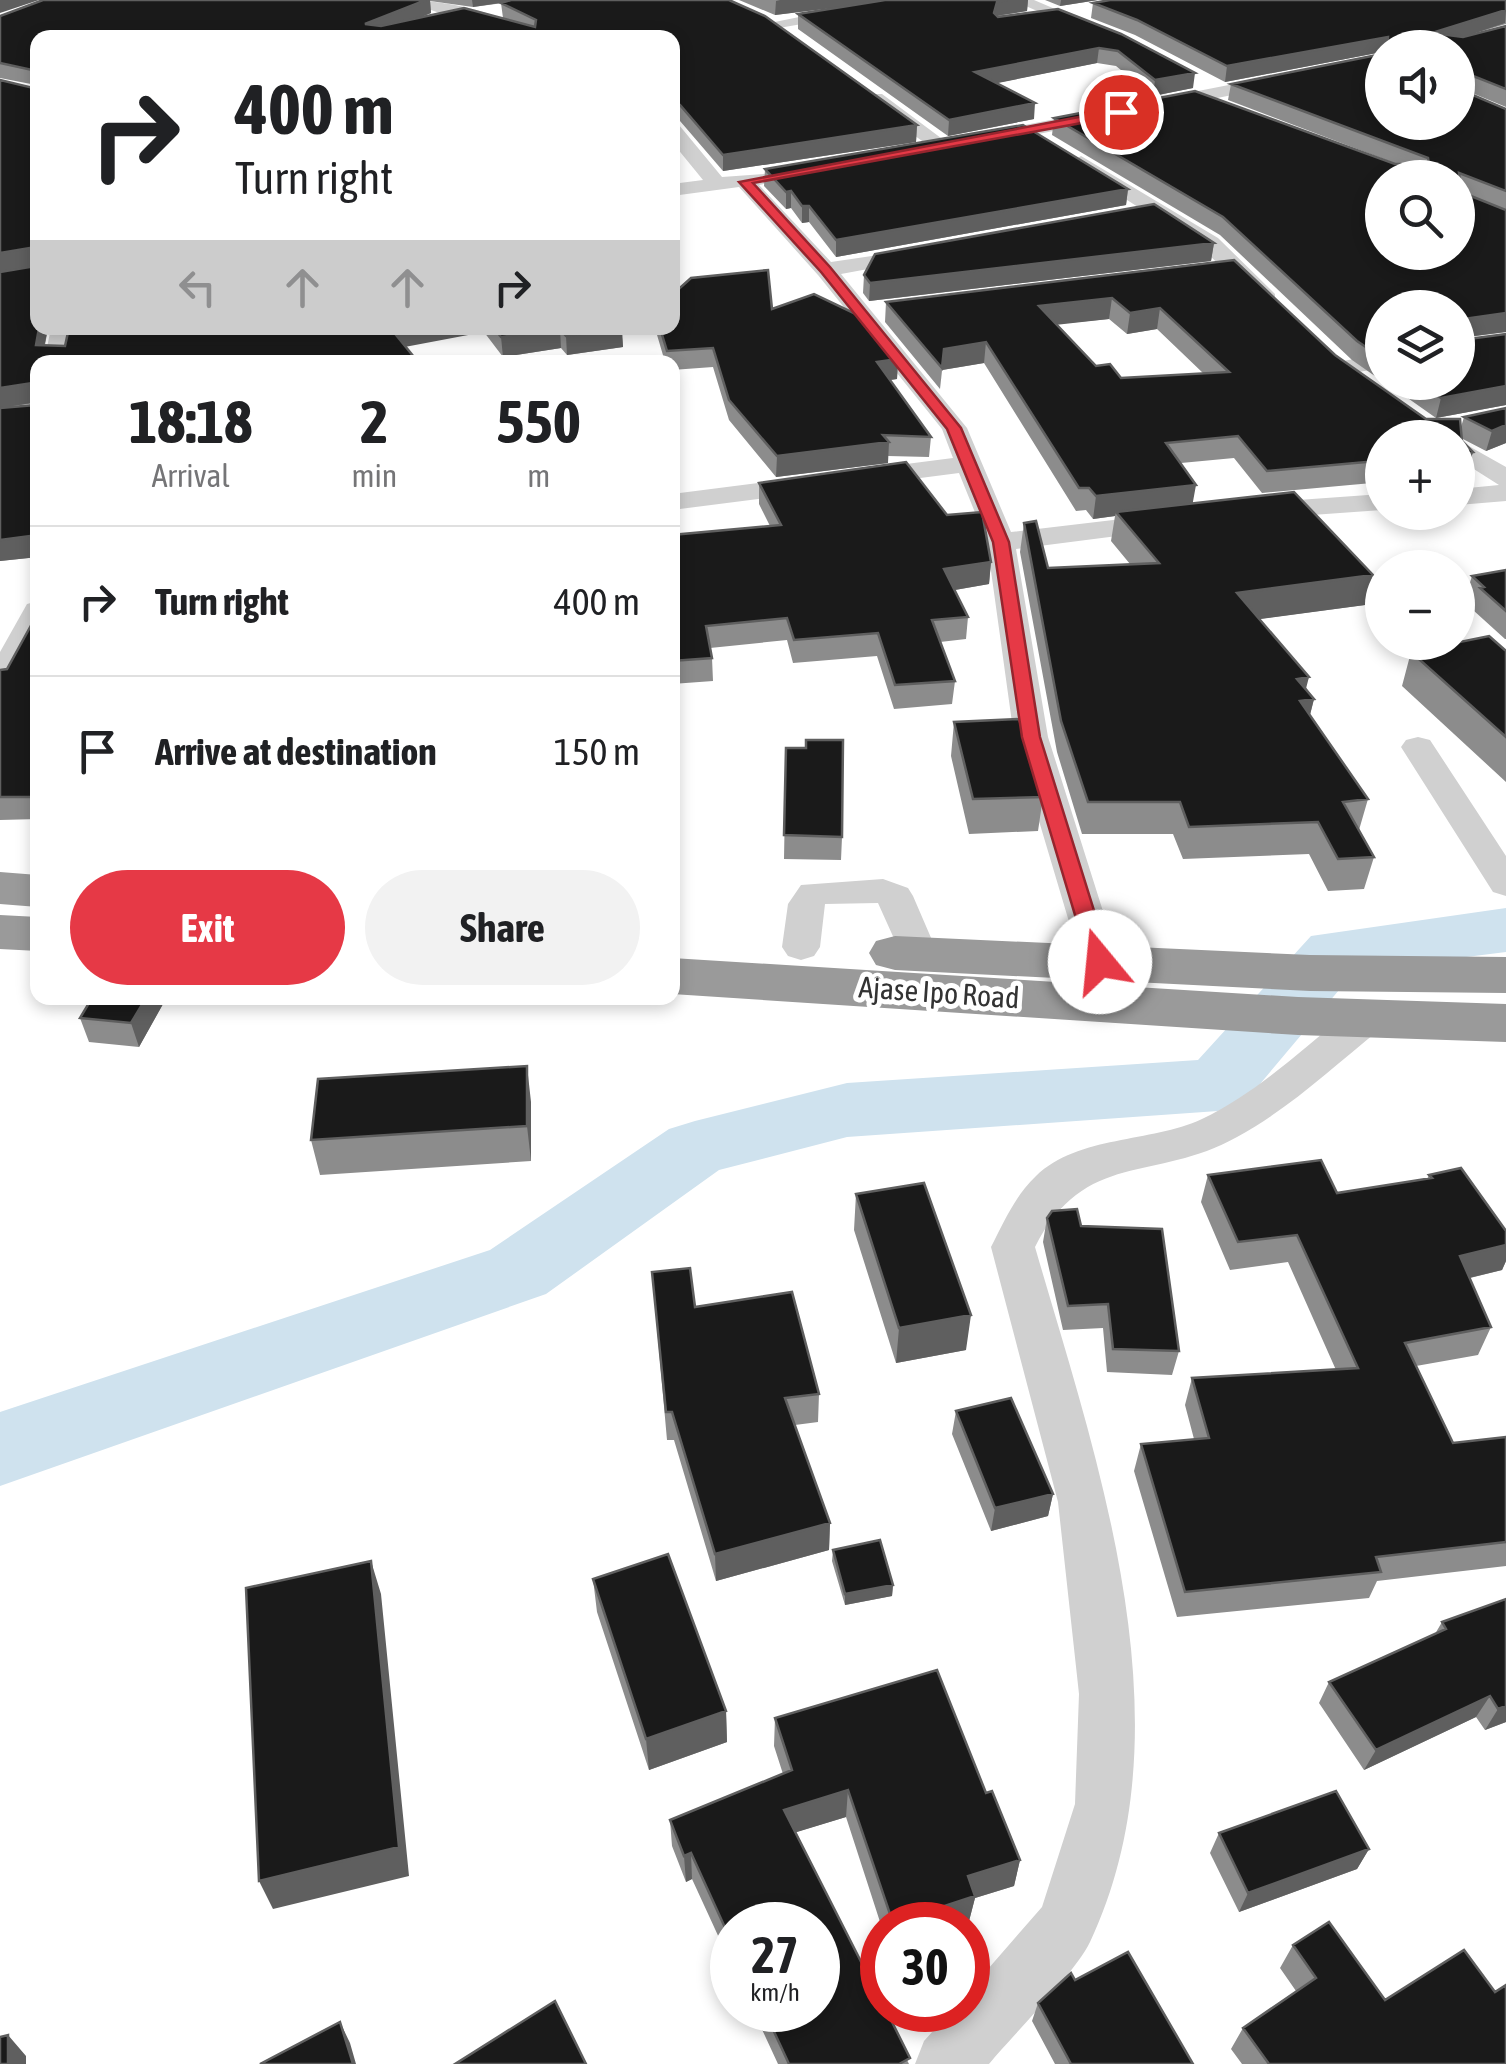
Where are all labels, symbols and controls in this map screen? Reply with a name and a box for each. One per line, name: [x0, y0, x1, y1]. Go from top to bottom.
map controls: [1365, 30, 1475, 660]
button: sound: [1365, 30, 1475, 140]
text: 400 m: [235, 69, 394, 149]
icon: right: [70, 70, 200, 200]
pin: [1079, 70, 1164, 155]
icon: arrive: [1094, 85, 1149, 140]
text: Turn right: [235, 152, 393, 204]
button: search: [1365, 160, 1475, 270]
icon: left: [170, 260, 225, 315]
icon: ahead: [275, 260, 330, 315]
icon: ahead: [380, 260, 435, 315]
icon: right: [485, 260, 540, 315]
button: layers: [1365, 290, 1475, 400]
text: 18:18: [129, 387, 252, 456]
text: 2: [360, 387, 389, 456]
text: 550: [496, 387, 581, 456]
button: +: [1365, 420, 1475, 530]
text: Arrival: [152, 457, 230, 494]
text: min: [351, 457, 397, 494]
text: m: [527, 457, 550, 494]
button: −: [1365, 550, 1475, 660]
icon: right: [70, 574, 125, 629]
text: Turn right: [155, 580, 289, 623]
text: 400 m: [554, 580, 640, 623]
icon: arrive: [70, 724, 125, 779]
text: Arrive at destination: [155, 730, 437, 773]
text: 150 m: [554, 730, 640, 773]
button: Exit: [70, 870, 345, 985]
button: Share: [365, 870, 640, 985]
position arrow: [1048, 910, 1152, 1014]
street label: Ajase Ipo Road: [857, 969, 1021, 1015]
speed limit sign: 30: [860, 1902, 990, 2032]
text: 27: [751, 1926, 798, 1984]
text: km/h: [750, 1978, 800, 2006]

